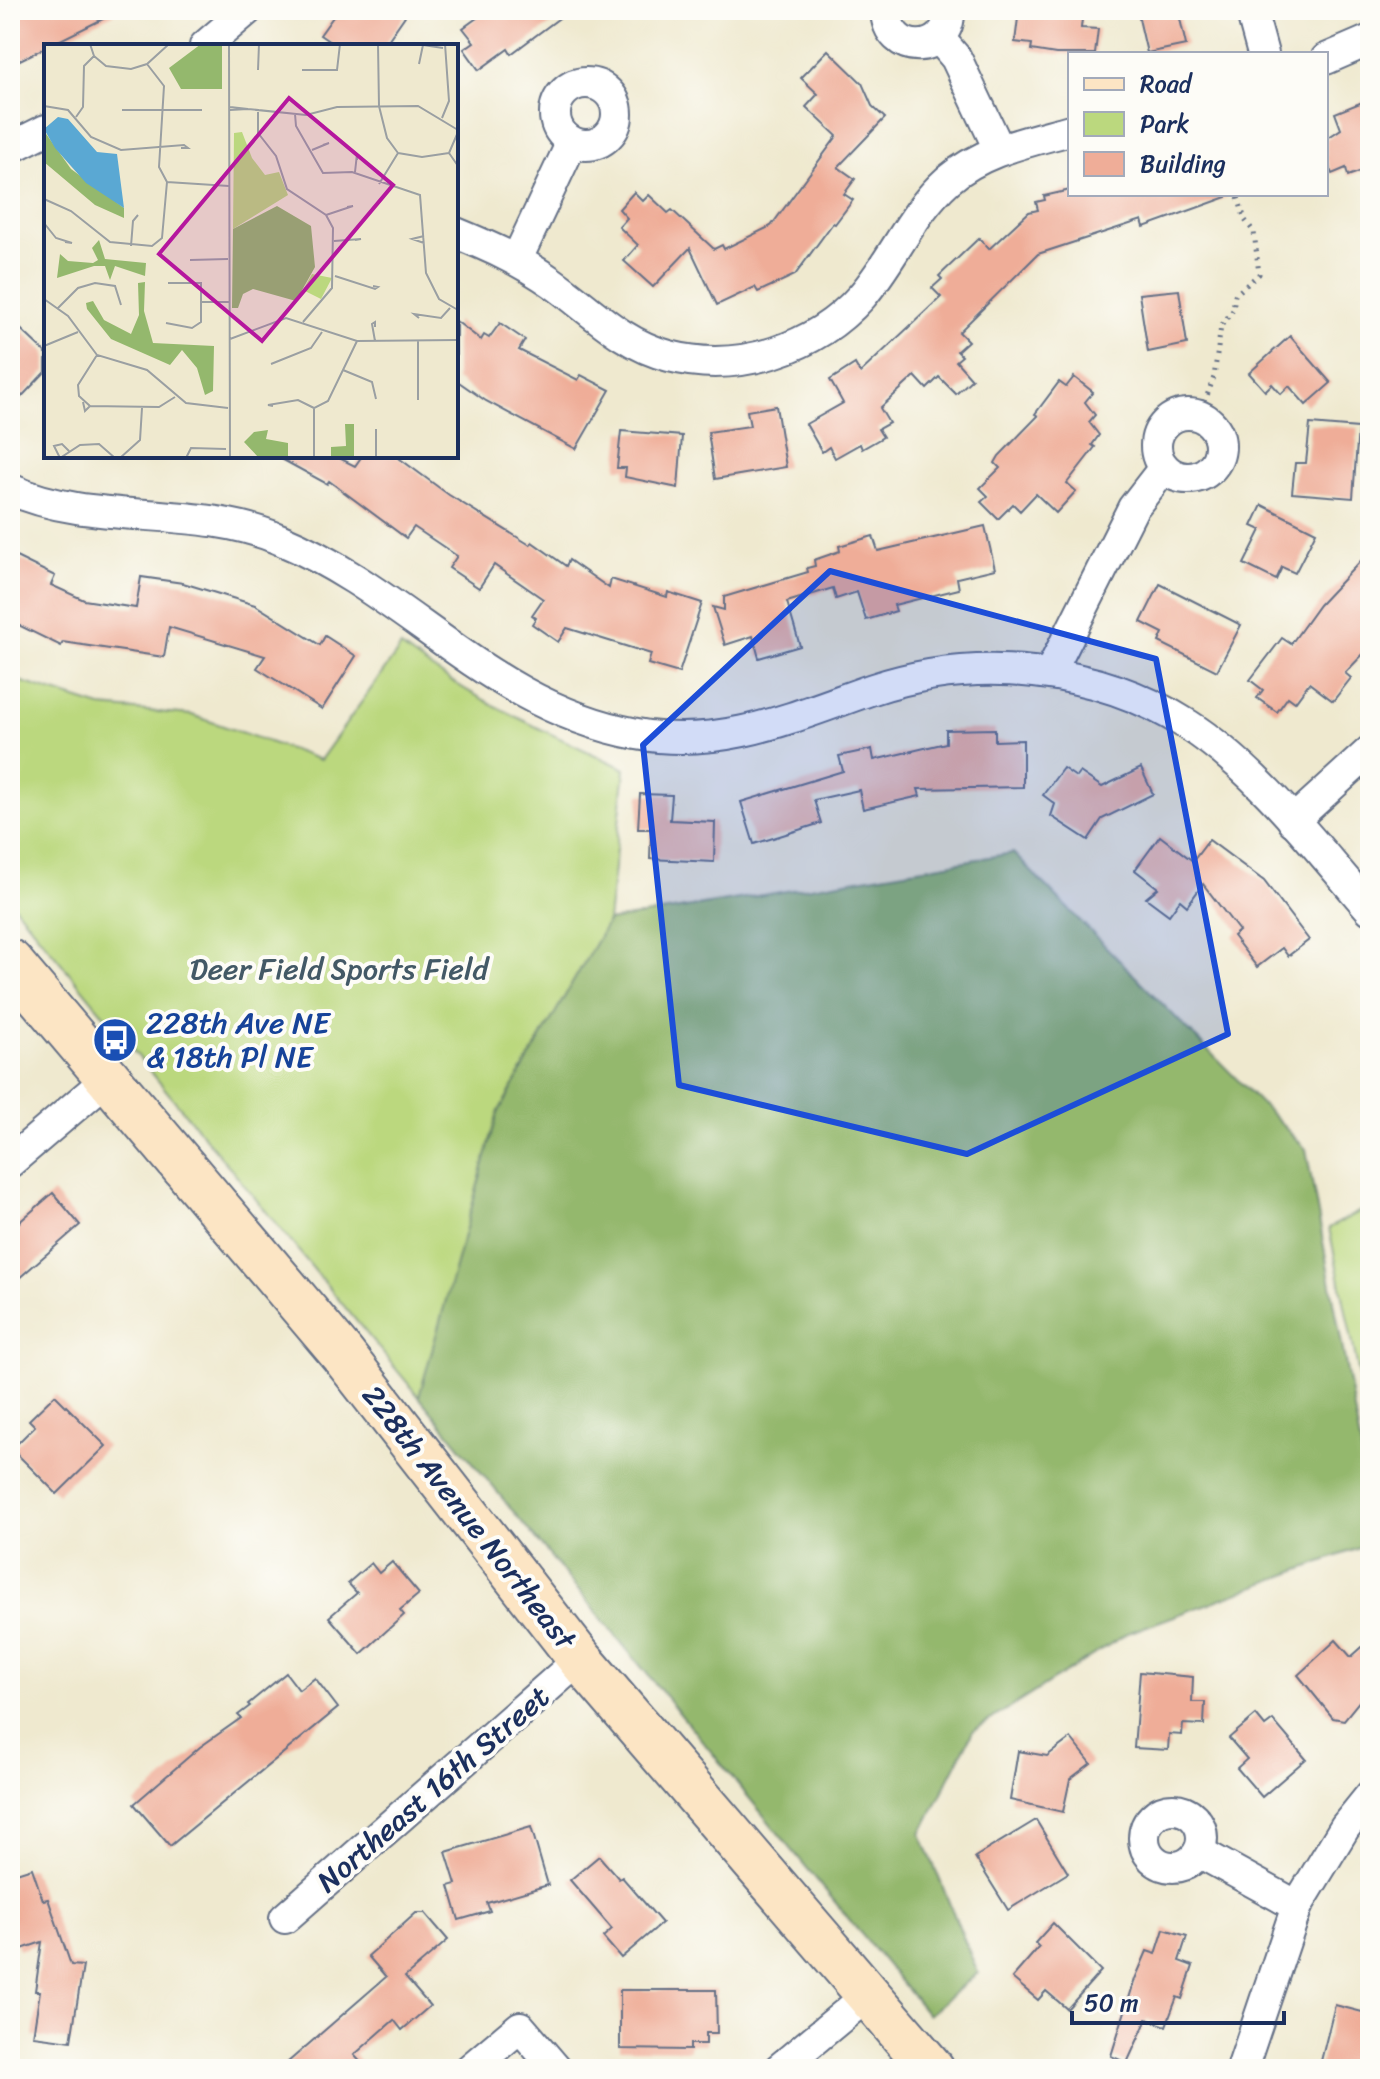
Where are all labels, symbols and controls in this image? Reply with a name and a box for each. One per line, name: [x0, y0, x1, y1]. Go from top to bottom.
inset map: [44, 44, 458, 458]
legend: [1068, 52, 1328, 196]
text: Road: [1140, 63, 1194, 105]
text: Park: [1140, 103, 1189, 145]
text: Building: [1140, 143, 1226, 185]
park label: Deer Field Sports Field: [190, 942, 490, 996]
place label: 228th Ave NE & 18th Pl NE: [146, 996, 332, 1084]
bus stop icon: 228th Ave NE & 18th Pl NE: [91, 1016, 139, 1064]
street label: 228th Avenue Northeast: [348, 1372, 592, 1663]
street label: Northeast 16th Street: [304, 1672, 562, 1906]
scale bar: [1072, 1975, 1284, 2025]
text: 50 m: [1084, 1982, 1139, 2024]

